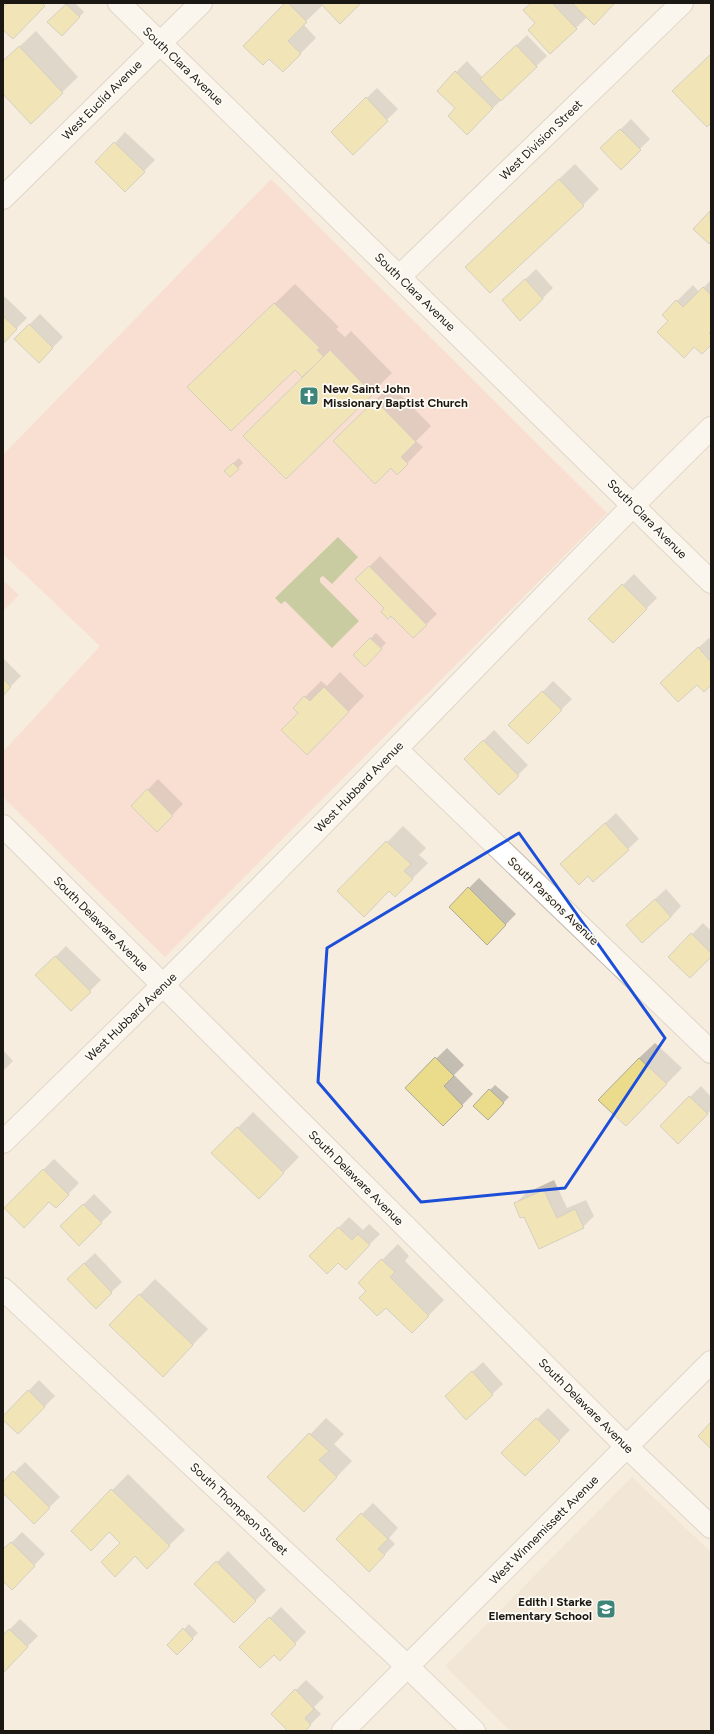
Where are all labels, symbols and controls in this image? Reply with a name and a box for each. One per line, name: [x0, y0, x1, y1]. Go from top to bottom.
street label: South Clara Avenue: [140, 24, 226, 108]
street label: West Euclid Avenue: [59, 57, 145, 143]
street label: West Division Street: [497, 97, 586, 183]
street label: South Clara Avenue: [372, 250, 458, 334]
place label: New Saint John Missionary Baptist Church: [323, 382, 468, 410]
church icon: New Saint John Missionary Baptist Church: [298, 385, 320, 407]
street label: South Clara Avenue: [604, 476, 690, 562]
street label: West Hubbard Avenue: [312, 738, 406, 835]
street label: South Parsons Avenue: [505, 854, 602, 948]
street label: South Delaware Avenue: [51, 874, 152, 975]
street label: West Hubbard Avenue: [83, 970, 180, 1064]
street label: South Delaware Avenue: [306, 1128, 407, 1229]
street label: South Delaware Avenue: [536, 1356, 637, 1457]
street label: South Thompson Street: [187, 1460, 291, 1558]
street label: West Winnemissett Avenue: [487, 1472, 602, 1587]
place label: Edith I Starke Elementary School: [488, 1595, 592, 1623]
school or university icon: Edith I Starke Elementary School: [595, 1598, 617, 1620]

